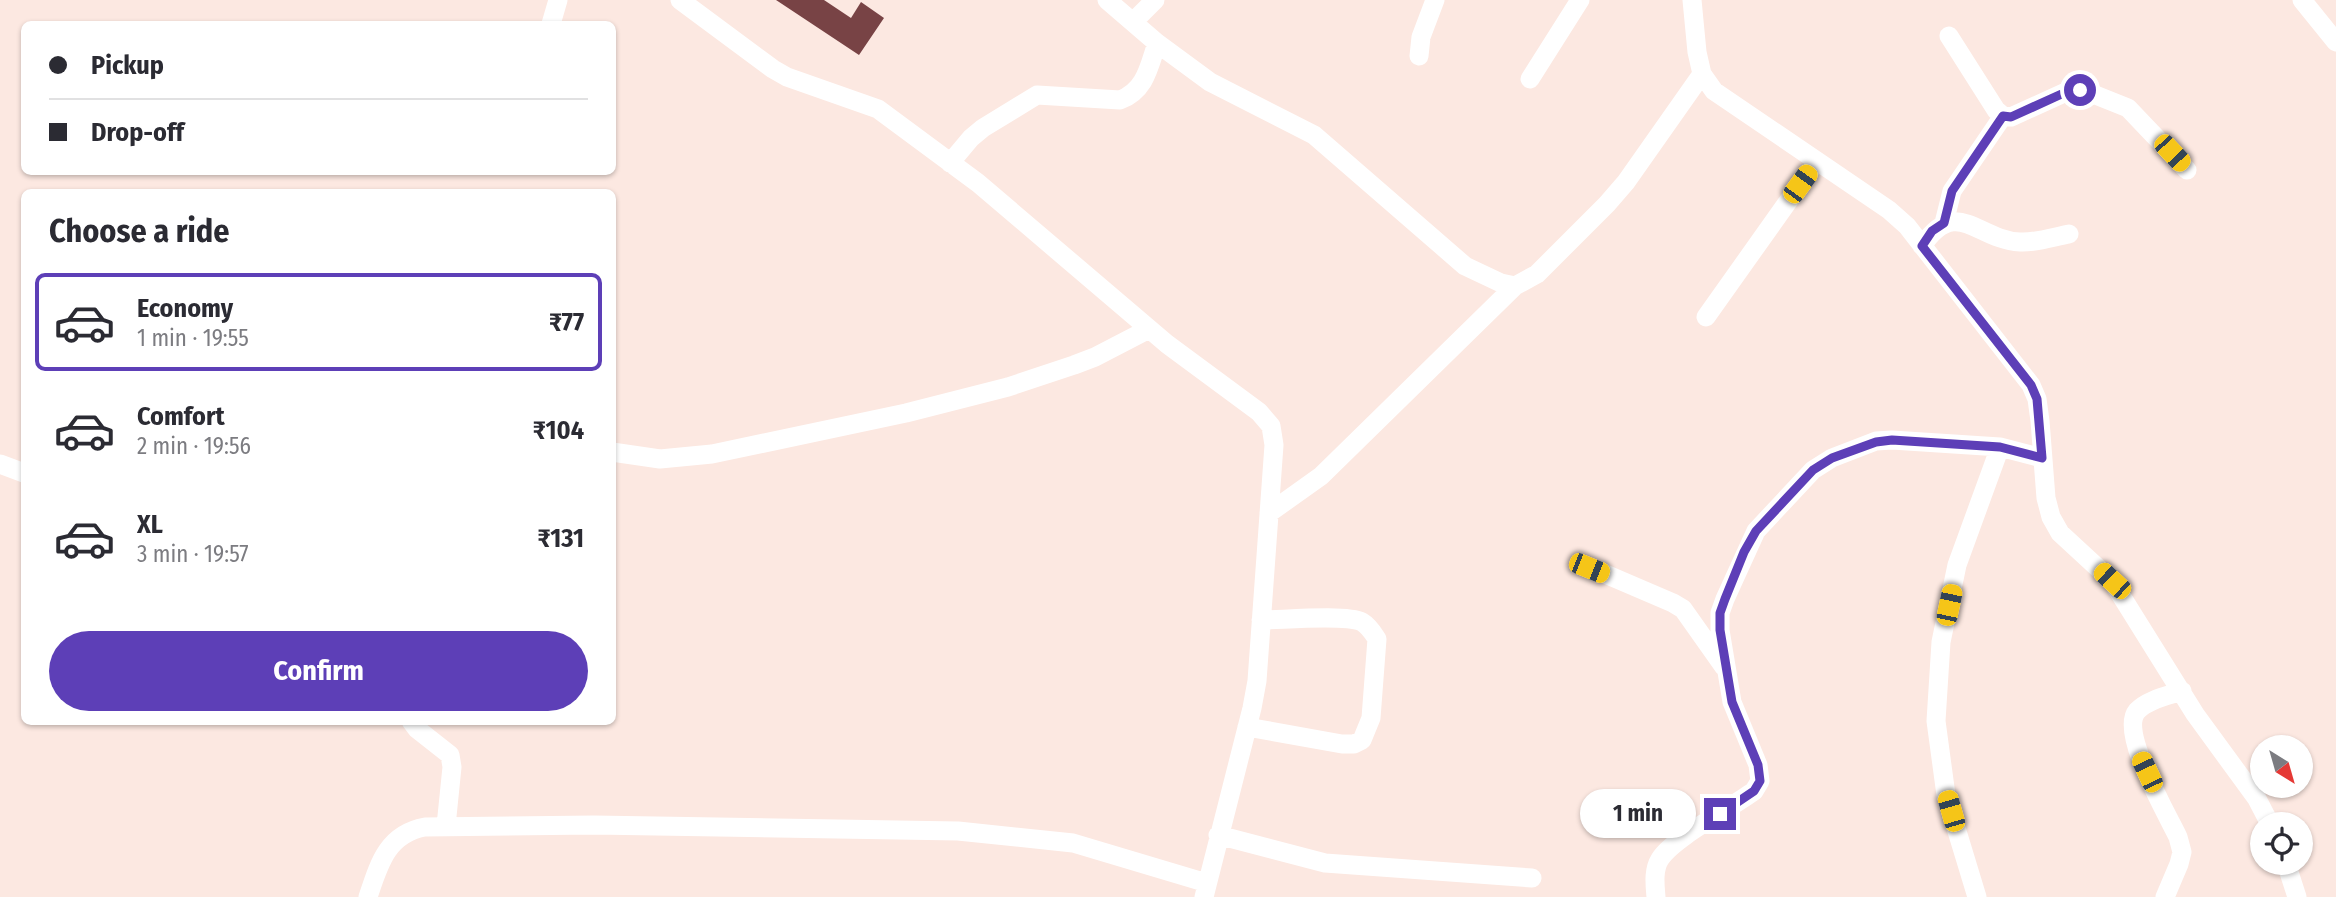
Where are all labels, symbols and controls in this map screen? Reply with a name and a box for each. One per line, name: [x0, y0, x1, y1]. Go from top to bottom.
text: Pickup: [91, 50, 164, 81]
route start: [2064, 74, 2096, 106]
text: Drop-off: [91, 117, 184, 148]
car: [2150, 130, 2195, 176]
car: [1780, 161, 1821, 207]
text: Choose a ride: [49, 212, 230, 250]
icon: car: [53, 291, 116, 354]
text: Economy: [137, 293, 233, 324]
text: ₹77: [549, 307, 584, 338]
text: 1 min · 19:55: [137, 324, 249, 352]
icon: car: [53, 399, 116, 462]
text: Comfort: [137, 401, 225, 432]
text: ₹104: [533, 415, 584, 446]
text: 2 min · 19:56: [137, 432, 251, 460]
icon: car: [53, 507, 116, 570]
text: XL: [137, 509, 163, 540]
text: ₹131: [538, 523, 584, 554]
text: 3 min · 19:57: [137, 540, 249, 568]
car: [1566, 550, 1613, 586]
car: [2090, 559, 2135, 603]
car: [1935, 582, 1964, 628]
button: Confirm: [49, 631, 588, 711]
north arrow: [2250, 735, 2314, 798]
map controls: [2250, 735, 2313, 875]
car: [2129, 749, 2166, 795]
car: [1936, 788, 1967, 834]
callout: 1 min: [1580, 790, 1696, 838]
route end: [1704, 798, 1736, 830]
text: 1 min: [1613, 799, 1663, 827]
button: locate: [2250, 812, 2313, 875]

